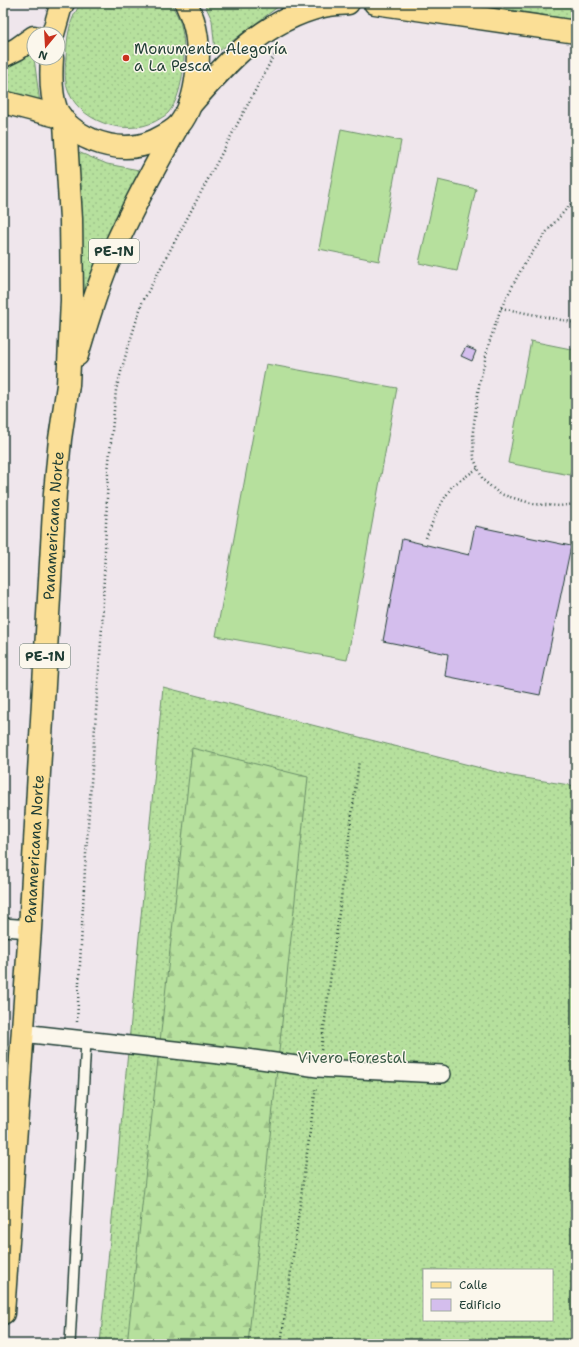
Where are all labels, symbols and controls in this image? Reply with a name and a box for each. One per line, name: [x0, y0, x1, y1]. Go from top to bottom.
north arrow: [26, 26, 66, 66]
place label: Monumento Alegoría a La Pesca: [134, 39, 288, 76]
text: N: [36, 46, 50, 64]
marker: Monumento Alegoría a La Pesca: [121, 53, 131, 63]
road number: PE-1N: [89, 239, 139, 263]
street label: Panamericana Norte: [39, 450, 69, 601]
road number: PE-1N: [20, 644, 70, 668]
street label: Panamericana Norte: [20, 774, 49, 924]
park label: Vivero Forestal: [297, 1048, 407, 1068]
legend: [423, 1269, 553, 1321]
text: Calle: [459, 1277, 488, 1293]
text: Edificio: [459, 1297, 501, 1313]

